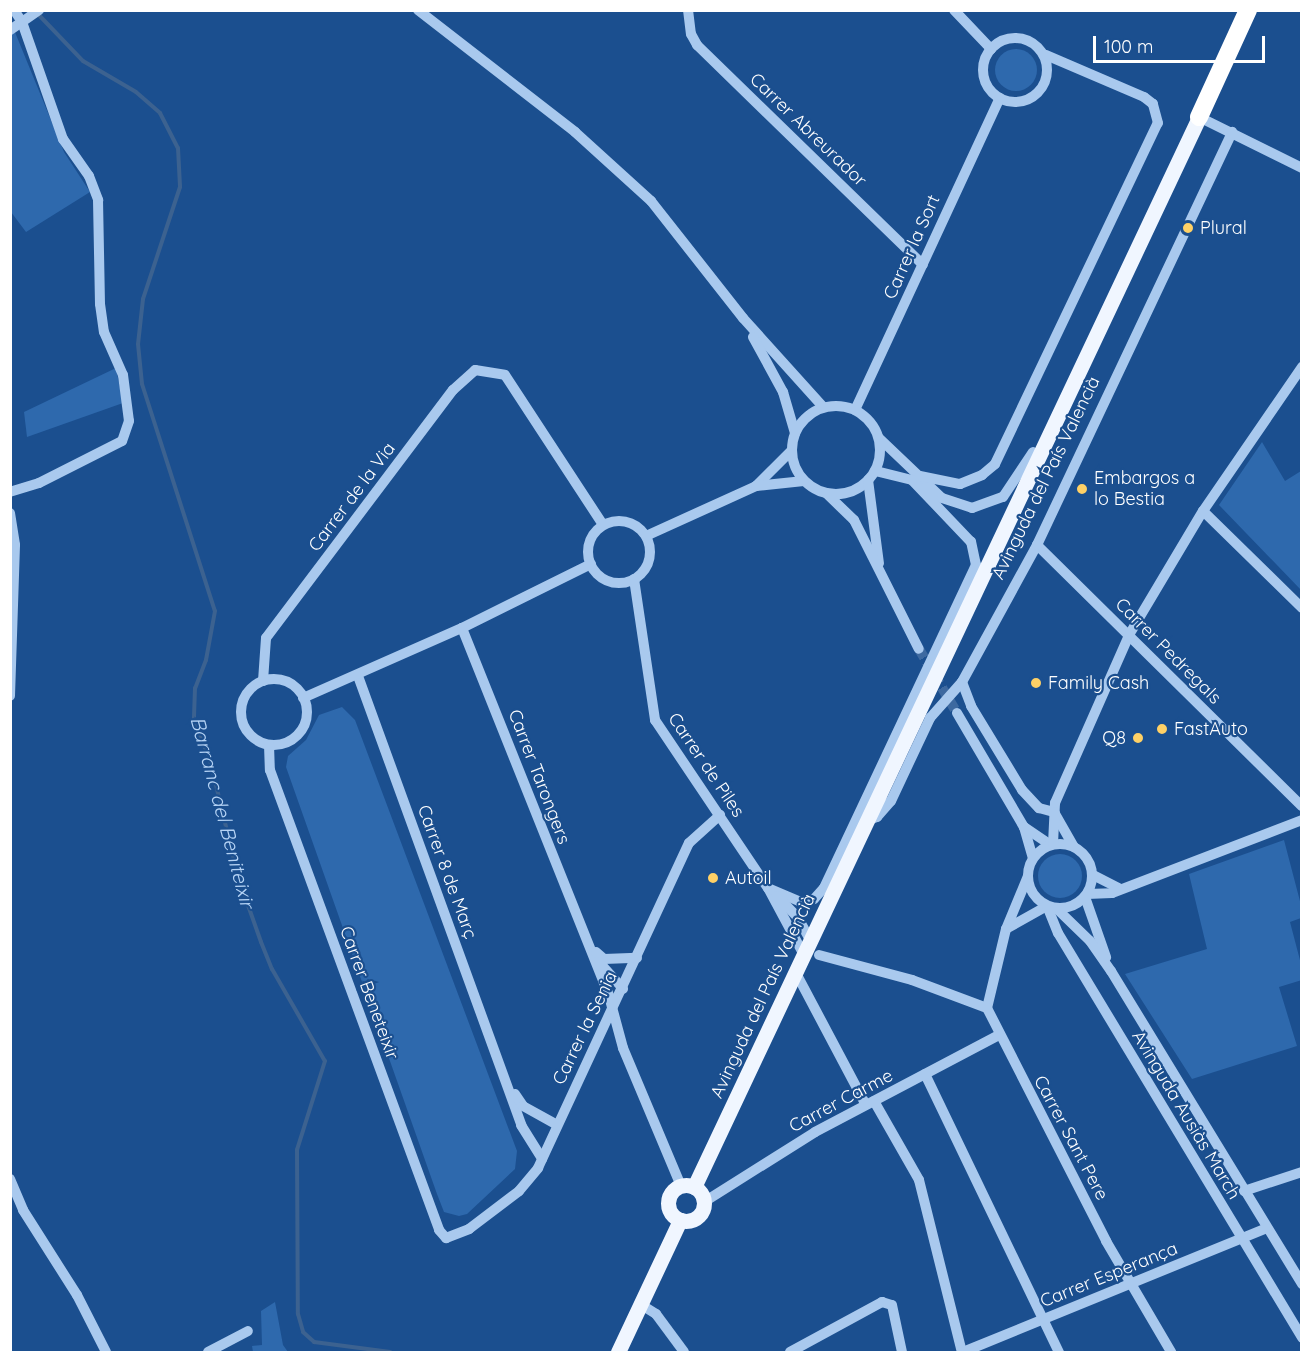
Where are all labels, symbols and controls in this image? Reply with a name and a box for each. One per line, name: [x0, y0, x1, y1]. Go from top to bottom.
scale bar: [1096, 24, 1268, 62]
text: 100 m: [1104, 35, 1153, 58]
street label: Carrer Abreurador: [745, 69, 871, 191]
street label: Carrer la Sort: [879, 191, 945, 303]
place label: Plural: [1200, 217, 1247, 239]
marker: Plural: [1181, 221, 1195, 235]
street label: Avinguda del País Valencià: [987, 373, 1105, 583]
street label: Carrer de la Via: [304, 438, 400, 556]
place label: Embargos a lo Bestia: [1094, 468, 1195, 510]
marker: Embargos a lo Bestia: [1075, 482, 1089, 496]
street label: Carrer Pedregals: [1111, 594, 1225, 708]
place label: Family Cash: [1048, 672, 1149, 694]
marker: Family Cash: [1029, 676, 1043, 690]
street label: Carrer Tarongers: [503, 707, 575, 847]
street label: Carrer de Piles: [663, 709, 749, 821]
water label: Barranc del Beniteixir: [186, 714, 260, 910]
place label: FastAuto: [1174, 718, 1248, 740]
marker: FastAuto: [1155, 722, 1169, 736]
place label: Q8: [1102, 727, 1126, 749]
marker: Q8: [1131, 731, 1145, 745]
street label: Carrer 8 de Març: [413, 802, 481, 942]
place label: Autoil: [725, 867, 772, 889]
marker: Autoil: [706, 871, 720, 885]
street label: Avinguda del País Valencià: [706, 890, 820, 1102]
street label: Carrer Beneteixir: [335, 923, 403, 1063]
street label: Carrer la Senia: [548, 968, 622, 1088]
street label: Avinguda Ausiàs March: [1127, 1027, 1245, 1203]
street label: Carrer Carme: [785, 1065, 897, 1137]
street label: Carrer Sant Pere: [1029, 1072, 1113, 1204]
street label: Carrer Esperança: [1037, 1238, 1181, 1312]

